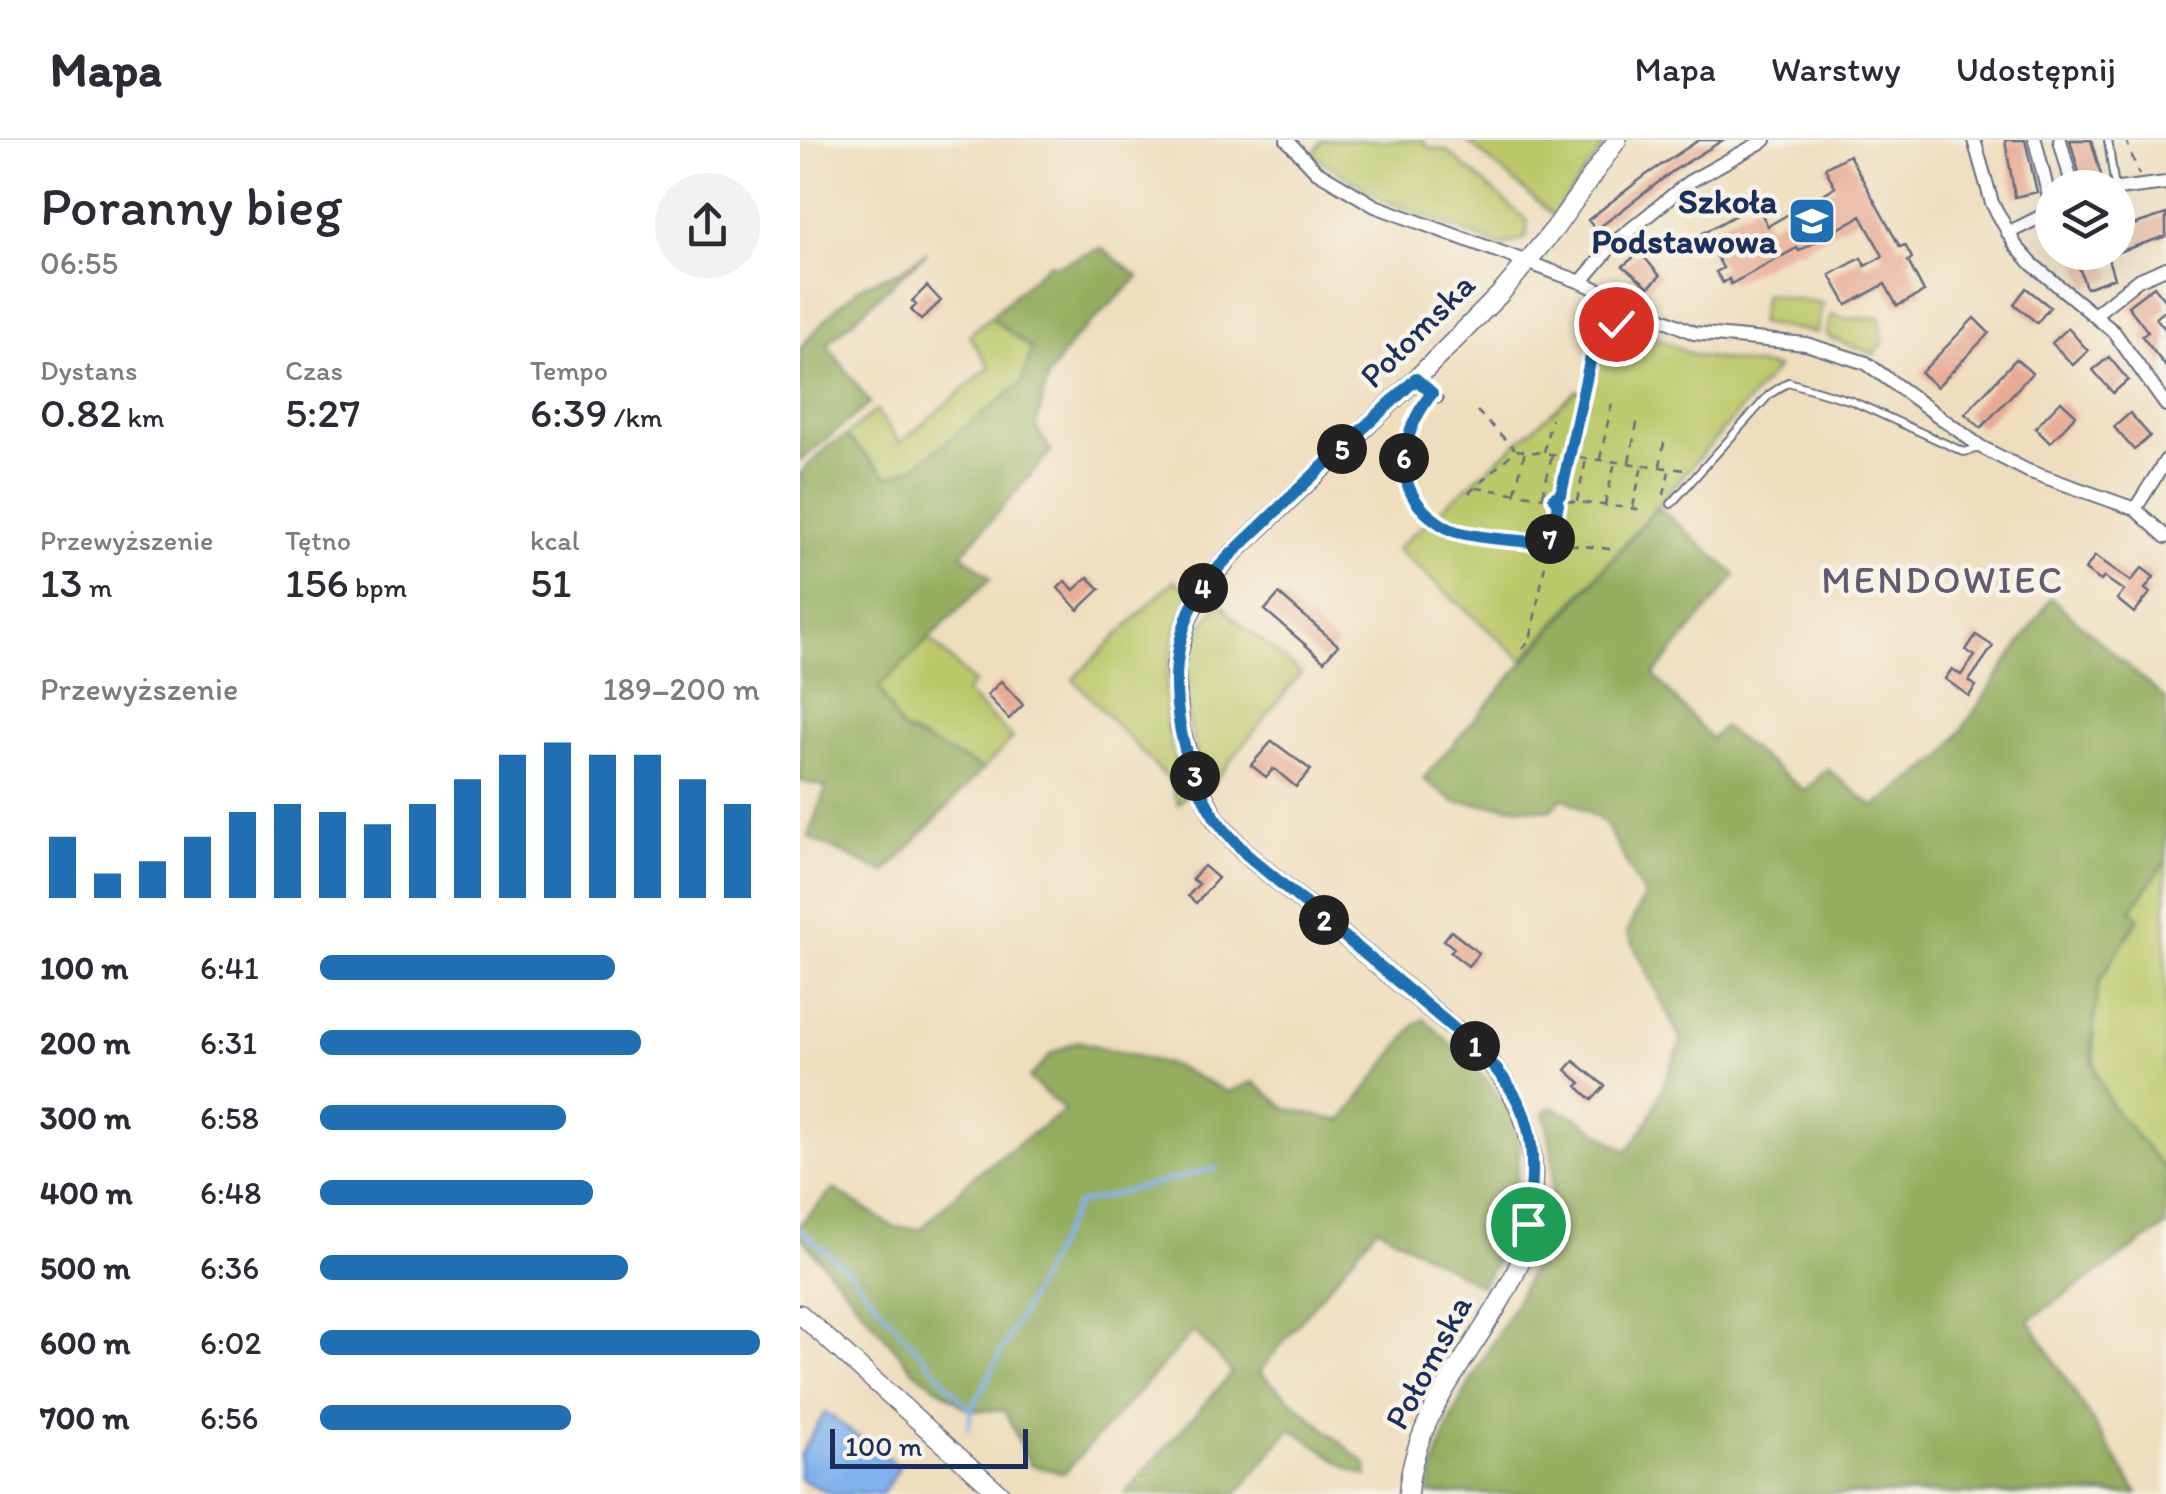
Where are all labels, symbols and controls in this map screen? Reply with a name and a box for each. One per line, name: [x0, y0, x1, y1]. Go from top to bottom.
text: Mapa: [50, 40, 162, 98]
text: Mapa: [1634, 48, 1716, 90]
text: Warstwy: [1771, 48, 1901, 90]
text: Udostępnij: [1956, 48, 2116, 90]
map controls: [2035, 170, 2135, 270]
button: layers: [2035, 170, 2135, 270]
text: Poranny bieg: [40, 173, 343, 239]
button: share: [655, 173, 760, 278]
place label: Szkoła Podstawowa: [1591, 180, 1778, 262]
school or university icon: Szkoła Podstawowa: [1786, 195, 1838, 247]
text: 06:55: [40, 244, 118, 282]
street label: Połomska: [1351, 264, 1483, 396]
pin: [1574, 282, 1659, 367]
icon: check: [1589, 297, 1644, 352]
text: Dystans: [40, 353, 137, 387]
text: Czas: [285, 353, 343, 387]
text: Tempo: [530, 353, 608, 387]
text: 0.82: [40, 387, 121, 438]
text: 5:27: [285, 387, 360, 438]
text: 6:39: [530, 387, 607, 438]
text: km: [121, 400, 165, 434]
text: /km: [607, 400, 662, 434]
pin: 5: [1317, 424, 1367, 474]
text: 5: [1335, 432, 1349, 466]
pin: 6: [1379, 433, 1429, 483]
text: 6: [1397, 441, 1411, 475]
pin: 7: [1525, 514, 1575, 564]
text: 7: [1543, 522, 1557, 556]
text: Przewyższenie: [40, 523, 213, 557]
text: Tętno: [285, 523, 351, 557]
text: kcal: [530, 523, 580, 557]
text: 13: [40, 557, 82, 608]
text: 156: [285, 557, 349, 608]
text: 51: [530, 557, 572, 608]
district label: MENDOWIEC: [1821, 557, 2065, 603]
pin: 4: [1178, 563, 1228, 613]
text: m: [82, 570, 112, 604]
text: bpm: [349, 570, 407, 604]
text: 4: [1195, 571, 1211, 605]
text: Przewyższenie: [40, 670, 238, 708]
text: 189–200 m: [603, 670, 760, 708]
pin: 3: [1170, 751, 1220, 801]
text: 3: [1187, 759, 1203, 793]
pin: 2: [1299, 895, 1349, 945]
text: 2: [1317, 903, 1331, 937]
text: 100 m: [40, 949, 128, 987]
text: 6:41: [200, 949, 259, 987]
pin: 1: [1450, 1021, 1500, 1071]
text: 200 m: [40, 1024, 130, 1062]
text: 6:31: [200, 1024, 257, 1062]
text: 1: [1469, 1029, 1482, 1063]
text: 300 m: [40, 1099, 131, 1137]
text: 6:58: [200, 1099, 259, 1137]
text: 400 m: [40, 1174, 133, 1212]
text: 6:48: [200, 1174, 262, 1212]
pin: [1486, 1182, 1571, 1267]
icon: arrive: [1501, 1197, 1556, 1252]
text: 500 m: [40, 1249, 130, 1287]
text: 6:36: [200, 1249, 259, 1287]
street label: Połomska: [1375, 1288, 1481, 1436]
text: 600 m: [40, 1324, 130, 1362]
text: 6:02: [200, 1324, 261, 1362]
text: 700 m: [40, 1399, 129, 1437]
text: 6:56: [200, 1399, 259, 1437]
scale bar: [830, 1424, 1028, 1468]
text: 100 m: [845, 1429, 922, 1463]

